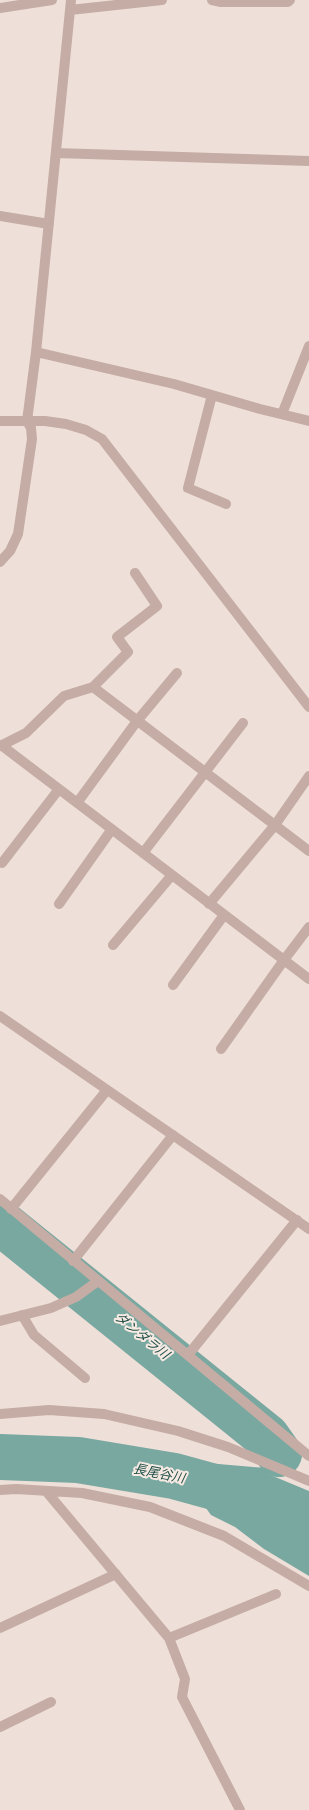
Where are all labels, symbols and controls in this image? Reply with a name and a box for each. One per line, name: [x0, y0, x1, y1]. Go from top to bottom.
water label: ダンダラ川: [112, 1309, 172, 1363]
water label: 長尾谷川: [132, 1461, 186, 1487]

